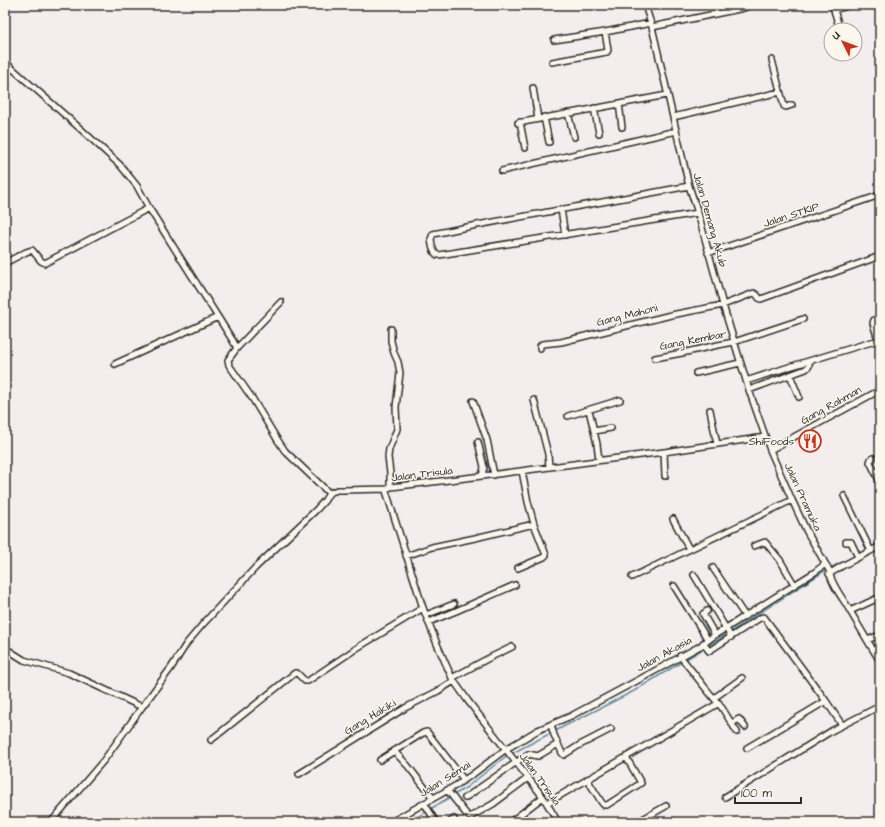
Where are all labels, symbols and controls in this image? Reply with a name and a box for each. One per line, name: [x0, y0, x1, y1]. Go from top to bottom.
north arrow: [823, 22, 863, 62]
text: U: [828, 28, 844, 44]
street label: Jalan Demang Akub: [688, 171, 731, 269]
street label: Jalan STKIP: [761, 199, 821, 231]
street label: Gang Mahoni: [595, 300, 660, 331]
street label: Gang Kembar: [658, 326, 728, 355]
street label: Gang Rahman: [798, 382, 865, 429]
restaurant icon: ShiFoods: [797, 428, 823, 454]
place label: ShiFoods: [749, 434, 794, 449]
street label: Jalan Pramuka: [781, 460, 826, 534]
street label: Jalan Trisula: [390, 463, 454, 485]
street label: Jalan Akasia: [634, 633, 695, 675]
street label: Gang Hakiki: [341, 695, 399, 739]
street label: Jalan Trisula: [516, 750, 564, 809]
street label: Jalan Semai: [417, 757, 474, 801]
scale bar: [735, 779, 801, 805]
text: 100 m: [741, 785, 772, 802]

